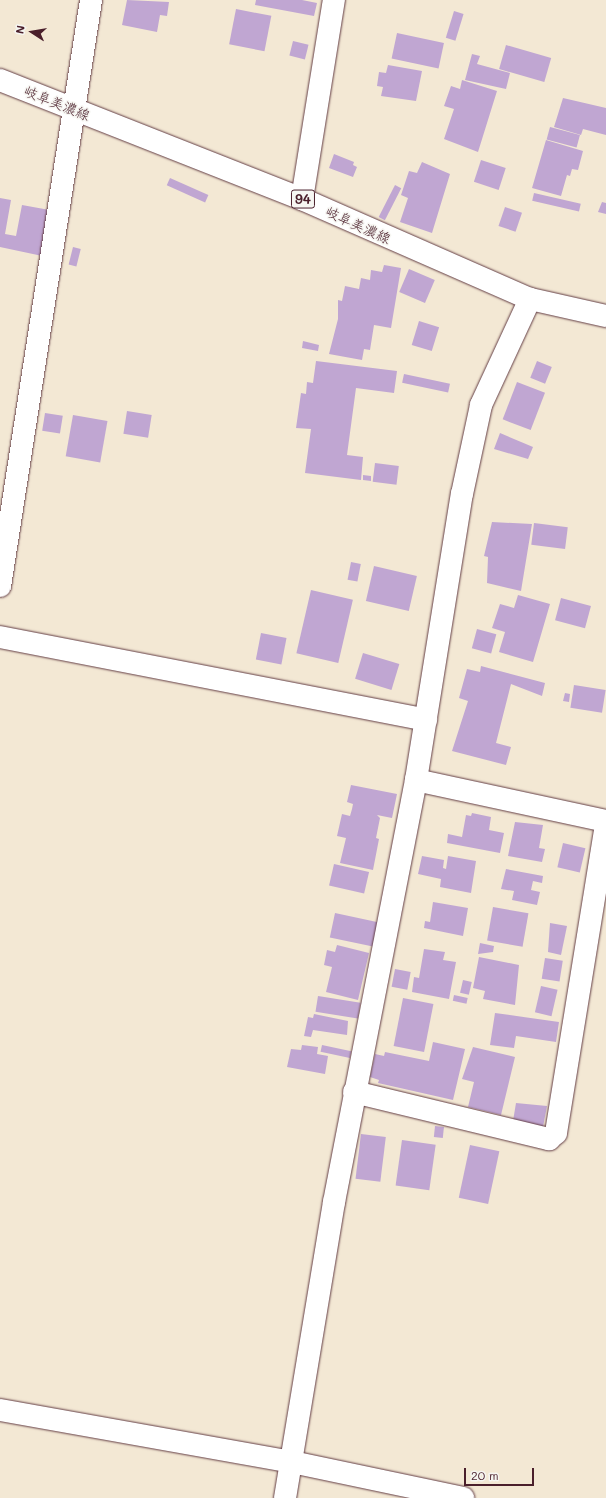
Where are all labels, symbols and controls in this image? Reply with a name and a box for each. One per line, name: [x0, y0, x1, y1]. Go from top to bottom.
north arrow: [12, 12, 52, 52]
text: N: [12, 24, 28, 35]
street label: 岐阜美濃線: [21, 82, 93, 124]
road number: 94: [290, 188, 316, 210]
street label: 岐阜美濃線: [323, 203, 393, 247]
scale bar: [466, 1460, 536, 1486]
text: 20 m: [471, 1467, 499, 1483]

